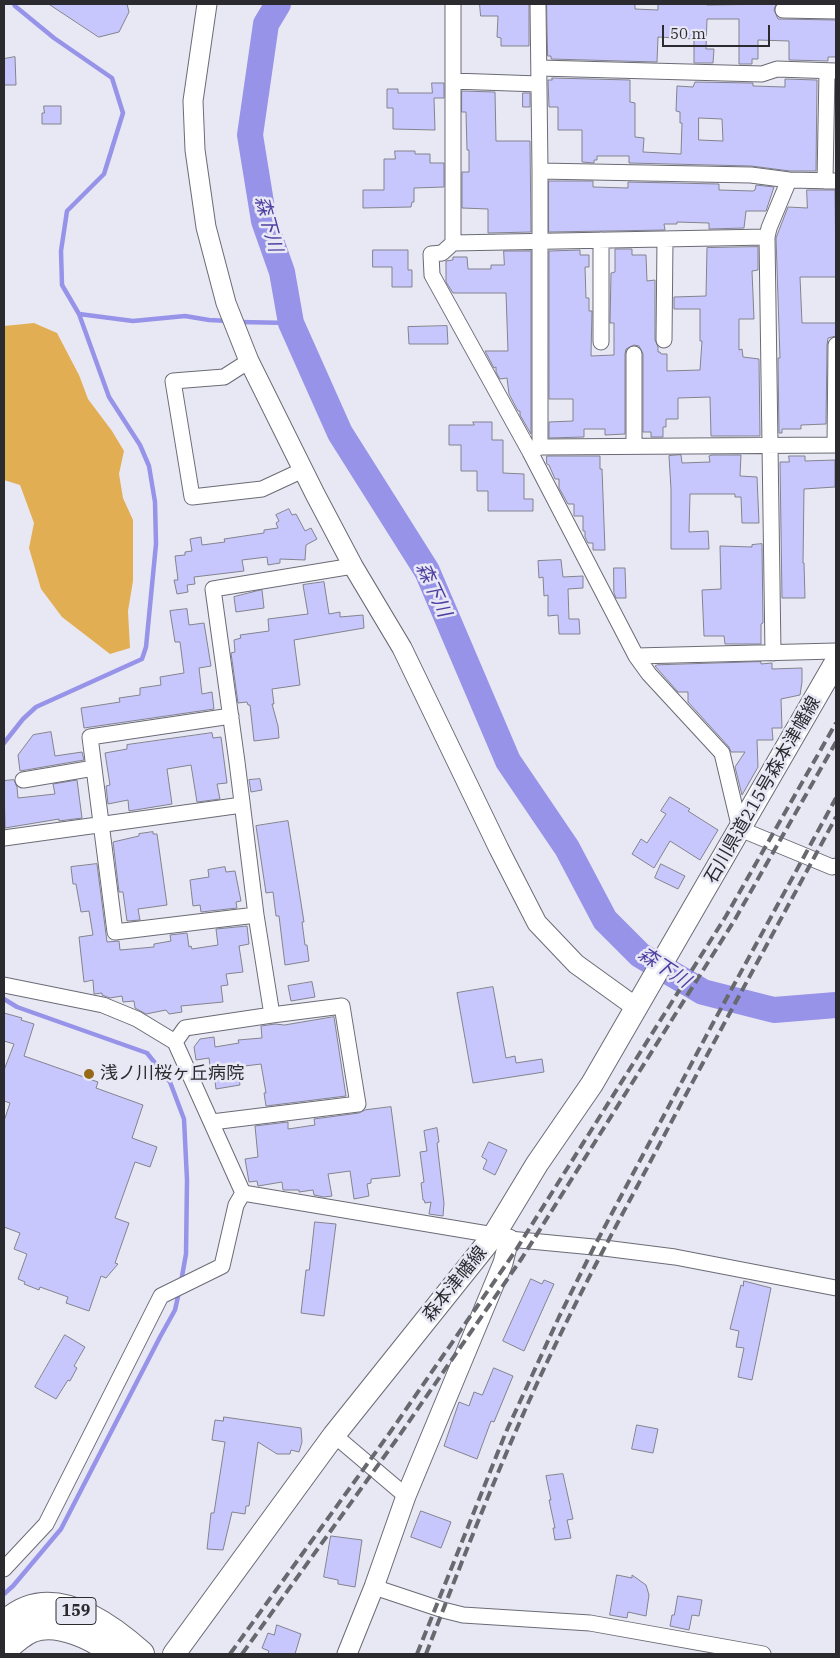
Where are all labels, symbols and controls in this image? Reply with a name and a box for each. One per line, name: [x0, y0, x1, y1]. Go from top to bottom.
scale bar: [665, 15, 772, 47]
text: 50 m: [670, 24, 706, 43]
water label: 森下川: [250, 194, 286, 254]
water label: 森下川: [411, 559, 455, 621]
street label: 石川県道215号森本津幡線: [701, 693, 825, 887]
water label: 森下川: [634, 943, 694, 993]
place label: 浅ノ川桜ヶ丘病院: [100, 1063, 244, 1085]
marker: 浅ノ川桜ヶ丘病院: [82, 1067, 96, 1081]
street label: 森本津幡線: [418, 1242, 492, 1326]
road number: 159: [56, 1598, 96, 1624]

